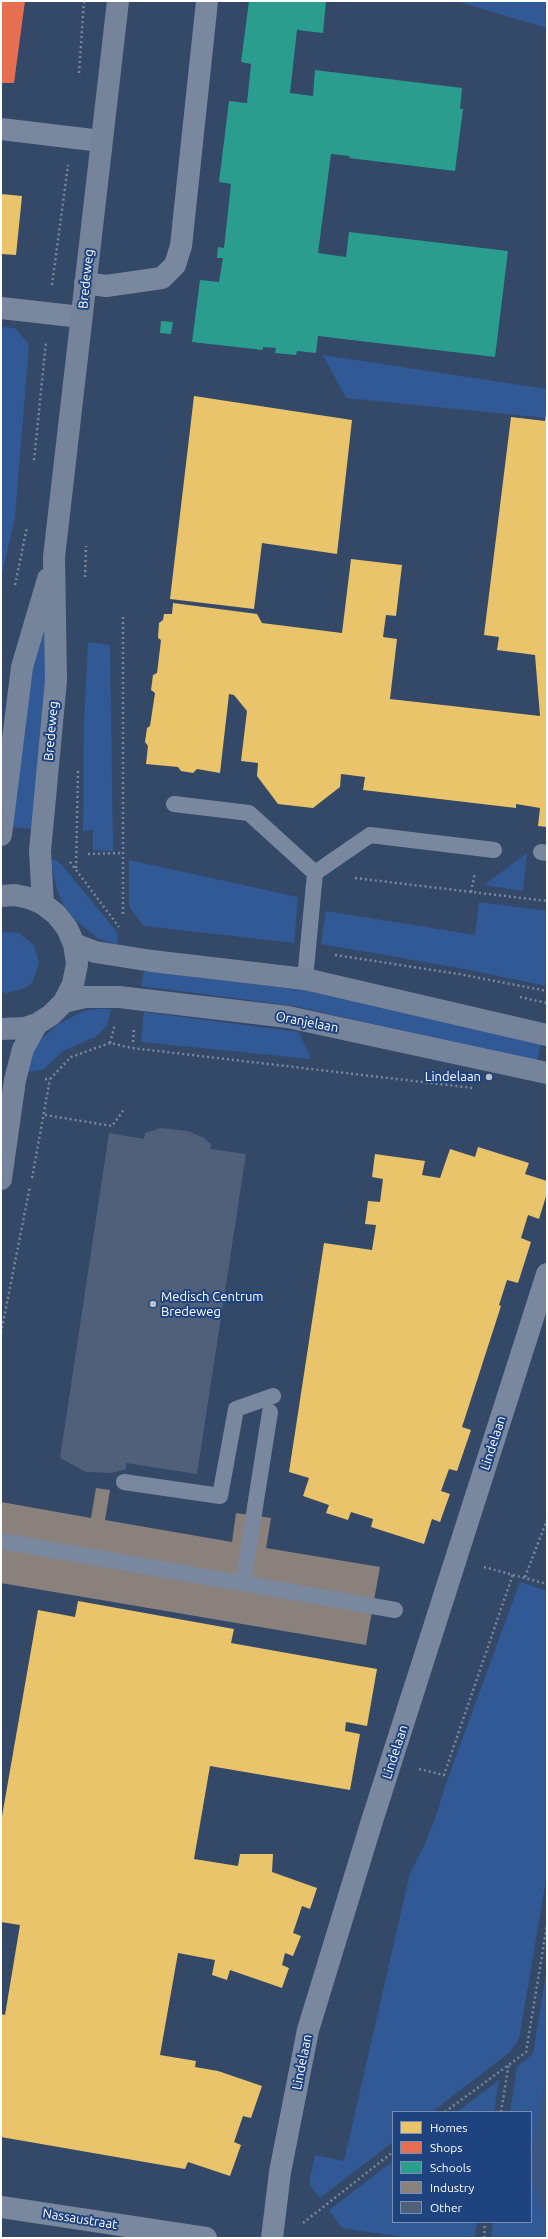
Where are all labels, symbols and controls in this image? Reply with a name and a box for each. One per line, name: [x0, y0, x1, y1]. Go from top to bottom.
street label: Bredeweg: [75, 248, 97, 310]
street label: Bredeweg: [41, 701, 61, 761]
street label: Oranjelaan: [274, 1008, 340, 1036]
place label: Lindelaan: [425, 1069, 481, 1085]
marker: Lindelaan: [484, 1072, 494, 1082]
place label: Medisch Centrum Bredeweg: [161, 1289, 264, 1320]
marker: Medisch Centrum Bredeweg: [148, 1299, 158, 1309]
street label: Lindelaan: [477, 1414, 509, 1472]
street label: Lindelaan: [379, 1723, 411, 1781]
street label: Lindelaan: [289, 2033, 315, 2091]
legend: [392, 2111, 532, 2223]
text: Homes: [430, 2121, 468, 2134]
text: Shops: [430, 2141, 462, 2154]
text: Schools: [430, 2161, 471, 2174]
text: Industry: [430, 2181, 474, 2194]
text: Other: [430, 2201, 462, 2214]
street label: Nassaustraat: [41, 2205, 119, 2233]

